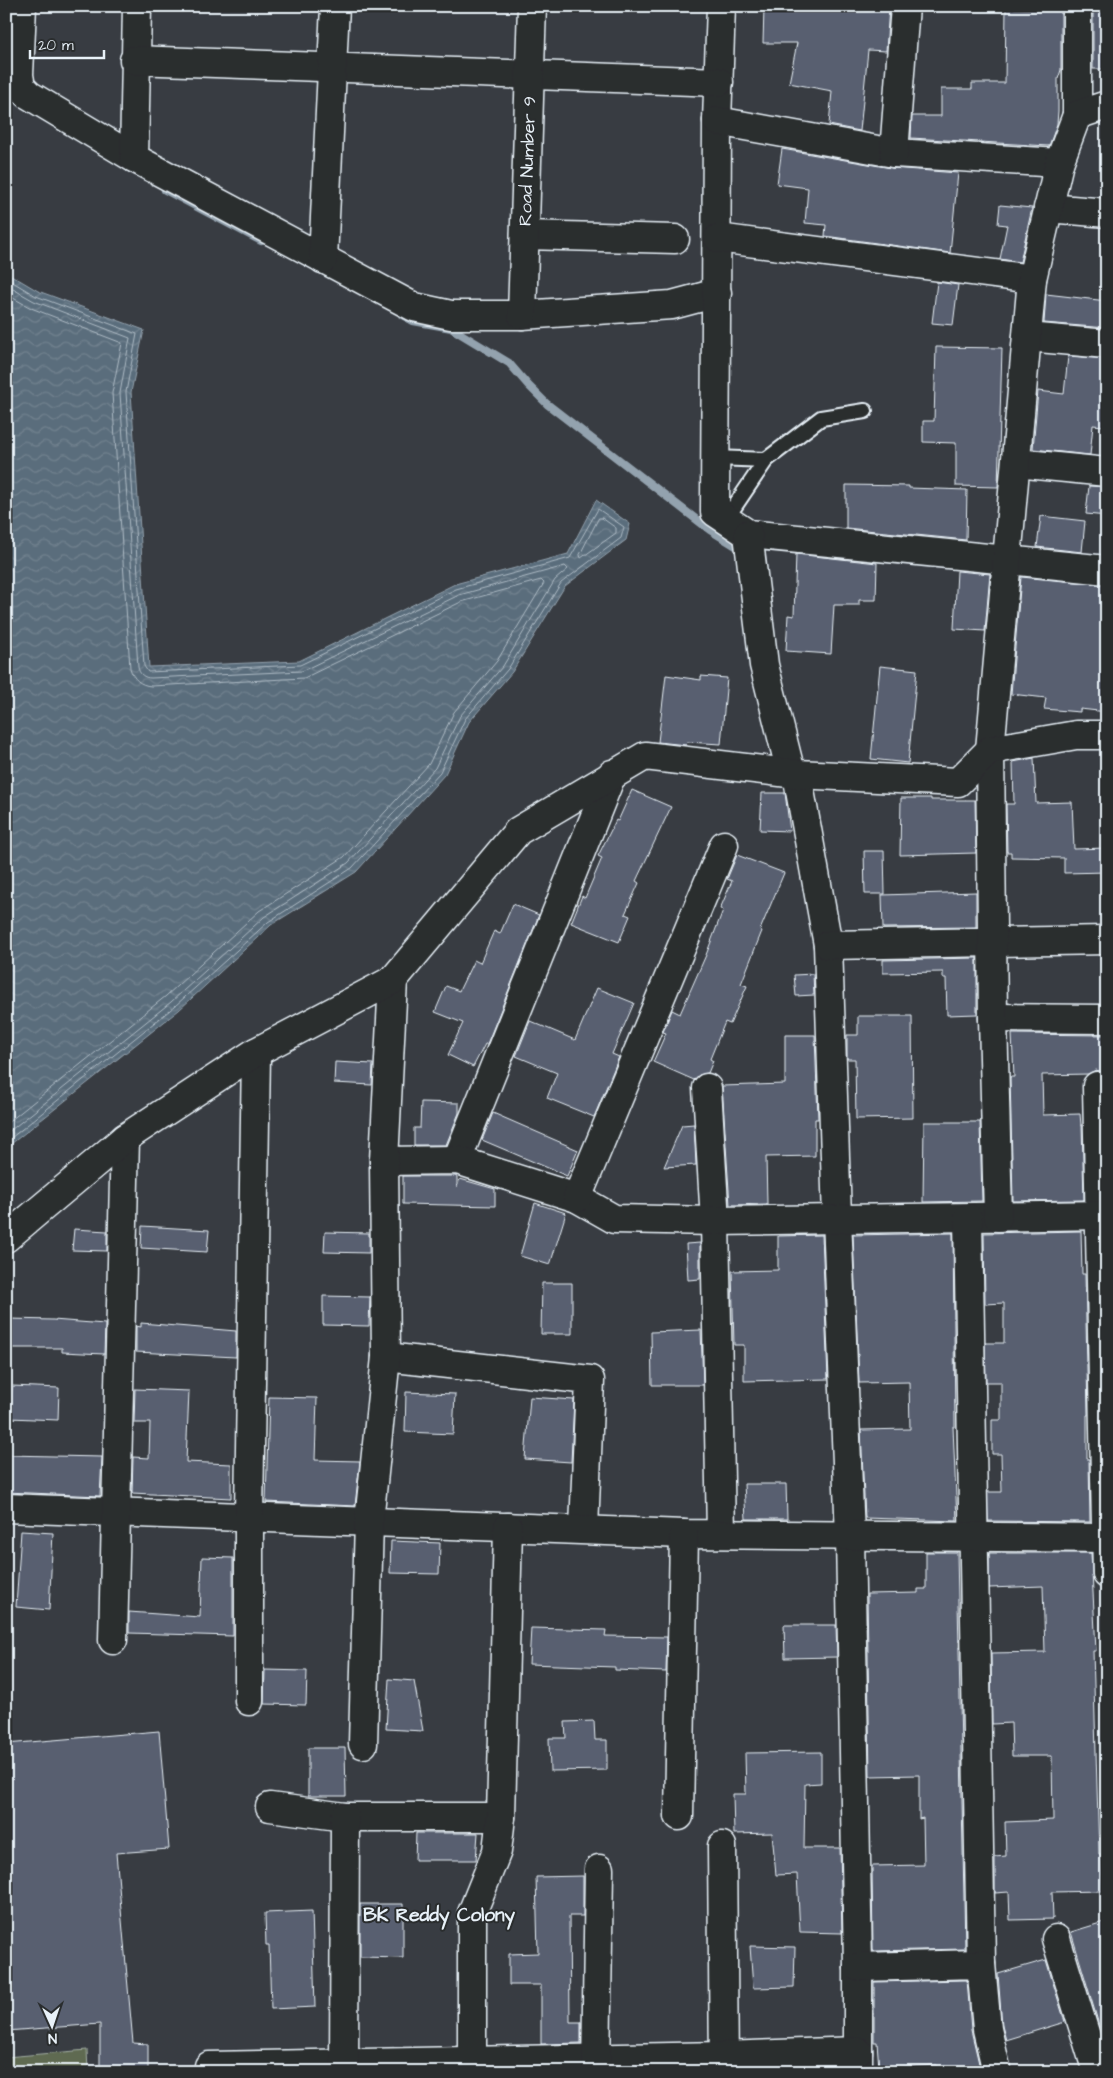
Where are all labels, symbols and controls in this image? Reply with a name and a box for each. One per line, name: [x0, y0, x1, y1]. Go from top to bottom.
scale bar: [30, 28, 104, 60]
text: 20 m: [38, 35, 74, 56]
street label: Road Number 9: [513, 96, 542, 227]
district label: BK Reddy Colony: [363, 1902, 515, 1930]
north arrow: [28, 2000, 78, 2050]
text: N: [48, 2028, 58, 2048]

